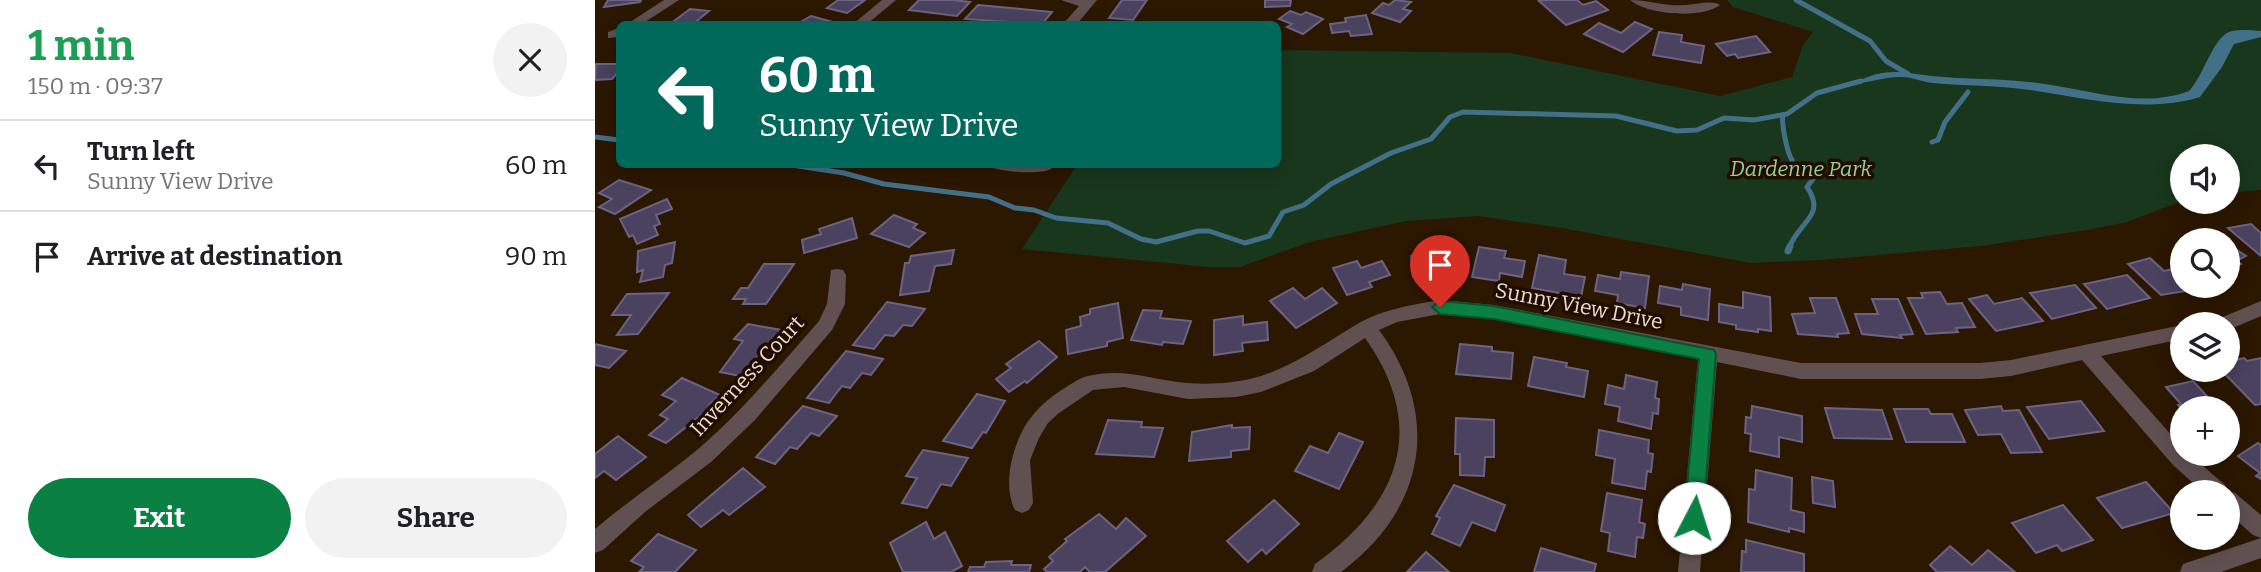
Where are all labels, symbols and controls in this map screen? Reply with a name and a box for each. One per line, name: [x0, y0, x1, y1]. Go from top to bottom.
text: 1 min: [28, 21, 134, 71]
button: close: [493, 23, 567, 97]
text: 60 m: [759, 46, 875, 105]
icon: left: [644, 49, 735, 140]
text: 150 m · 09:37: [28, 72, 163, 100]
text: Sunny View Drive: [759, 106, 1018, 144]
text: Turn left: [87, 136, 195, 167]
map controls: [2170, 144, 2240, 550]
button: sound: [2170, 144, 2240, 214]
icon: left: [28, 147, 66, 185]
text: 60 m: [505, 150, 567, 181]
park label: Dardenne Park: [1730, 156, 1873, 182]
text: Sunny View Drive: [87, 167, 273, 195]
button: search: [2170, 228, 2240, 298]
pin: [1410, 235, 1470, 307]
icon: arrive: [28, 238, 66, 276]
text: Arrive at destination: [87, 241, 342, 272]
text: 90 m: [505, 241, 567, 272]
icon: arrive: [1421, 246, 1459, 284]
street label: Sunny View Drive: [1493, 277, 1665, 335]
street label: Inverness Court: [685, 310, 810, 442]
button: layers: [2170, 312, 2240, 382]
button: +: [2170, 396, 2240, 466]
button: Exit: [28, 478, 291, 558]
button: Share: [305, 478, 567, 558]
button: −: [2170, 480, 2240, 550]
position arrow: [1657, 481, 1731, 555]

